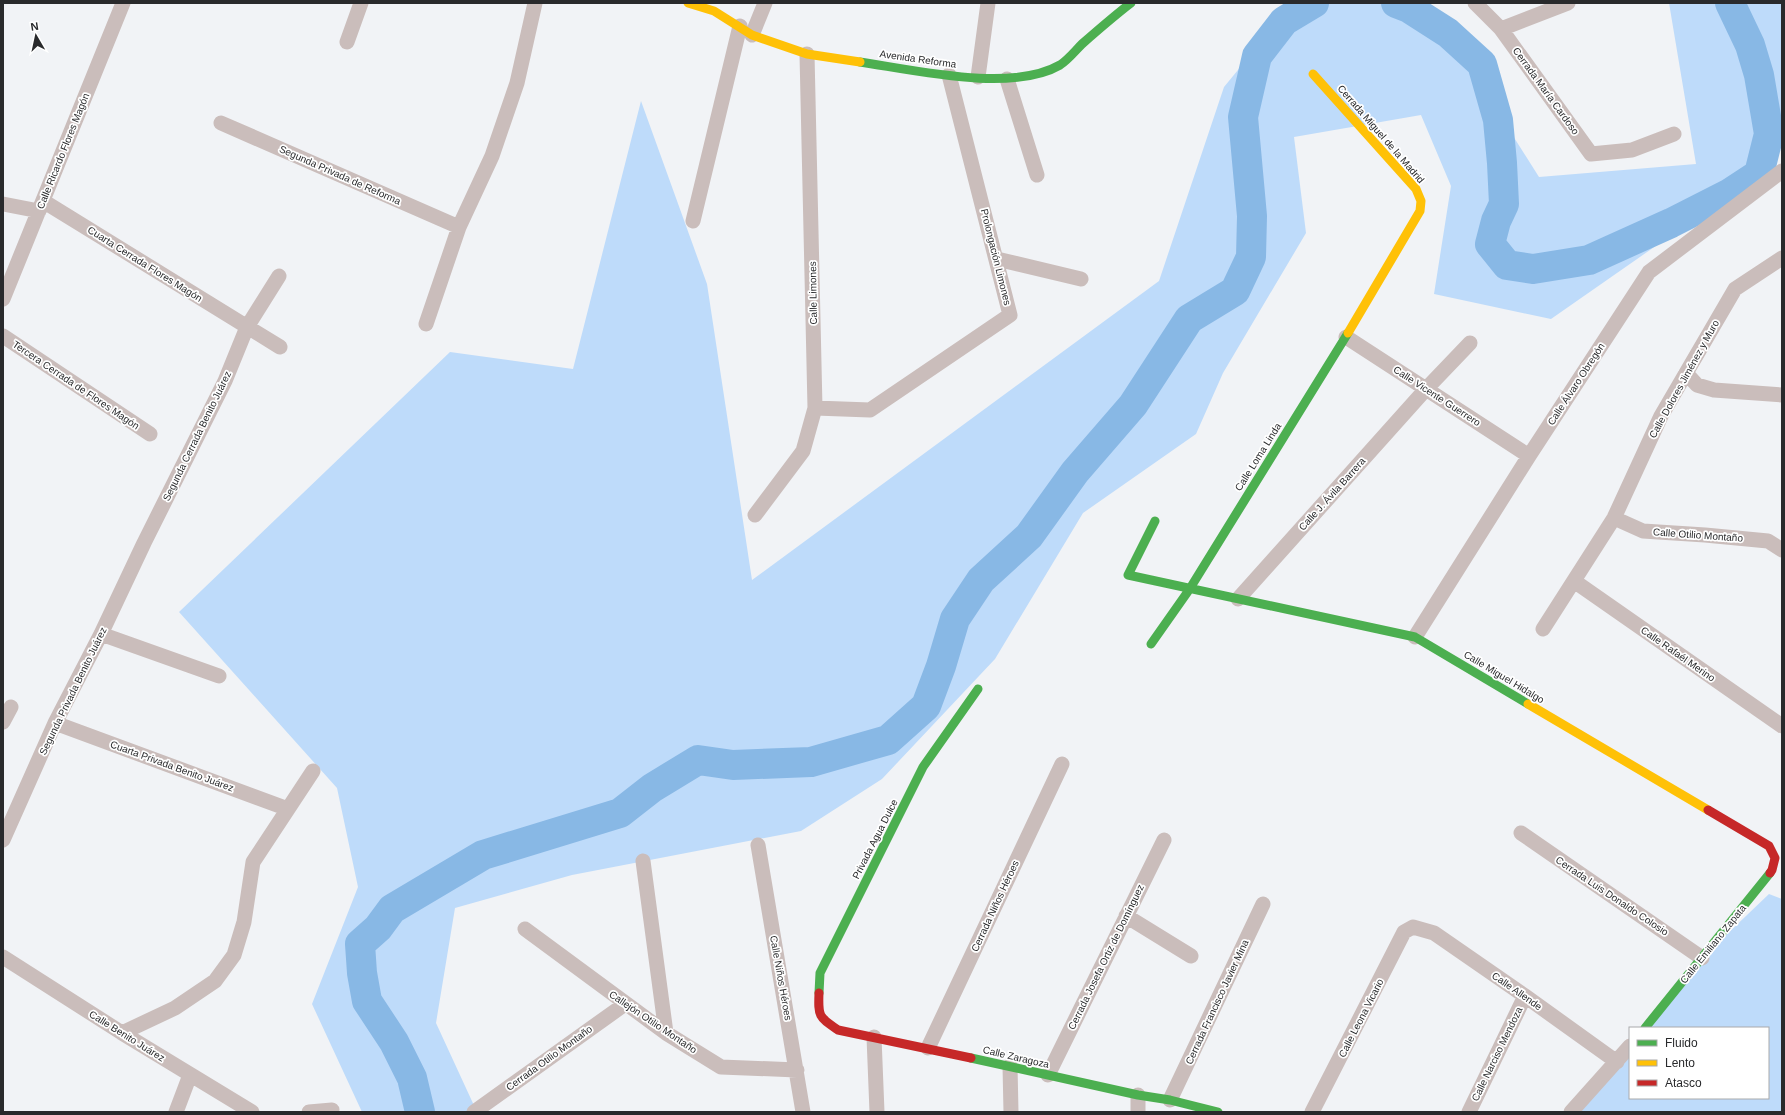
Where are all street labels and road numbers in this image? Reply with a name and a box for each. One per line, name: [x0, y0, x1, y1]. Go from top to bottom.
street label: Cerrada María Cardoso: [1511, 45, 1582, 137]
street label: Avenida Reforma: [879, 48, 957, 70]
street label: Cerrada Miguel de la Madrid: [1335, 83, 1427, 185]
street label: Calle Ricardo Flores Magón: [35, 91, 91, 211]
street label: Segunda Privada de Reforma: [278, 143, 403, 207]
street label: Prolongación Limones: [979, 208, 1013, 306]
street label: Cuarta Cerrada Flores Magón: [86, 224, 204, 304]
street label: Calle Limones: [807, 261, 819, 325]
street label: Calle Dolores Jiménez y Muro: [1647, 318, 1721, 440]
street label: Tercera Cerrada de Flores Magón: [11, 338, 141, 432]
street label: Calle Álvaro Obregón: [1545, 340, 1607, 427]
street label: Calle Vicente Guerrero: [1391, 364, 1483, 428]
street label: Segunda Cerrada Benito Juárez: [161, 369, 233, 503]
street label: Calle Loma Linda: [1233, 421, 1284, 493]
street label: Calle J. Ávila Barrera: [1296, 454, 1368, 533]
street label: Calle Otilio Montaño: [1653, 526, 1744, 544]
street label: Calle Rafaél Merino: [1639, 624, 1717, 684]
street label: Segunda Privada Benito Juárez: [37, 625, 109, 757]
street label: Calle Miguel Hidalgo: [1462, 649, 1547, 706]
street label: Cuarta Privada Benito Juárez: [109, 738, 235, 794]
street label: Privada Agua Dulce: [850, 797, 900, 881]
street label: Cerrada Luis Donaldo Colosio: [1554, 854, 1671, 938]
street label: Cerrada Niños Héroes: [969, 859, 1021, 953]
street label: Cerrada Josefa Ortiz de Domínguez: [1066, 883, 1146, 1031]
street label: Calle Emiliano Zapata: [1678, 902, 1748, 985]
street label: Calle Niños Héroes: [768, 935, 794, 1021]
street label: Cerrada Francisco Javier Mina: [1183, 938, 1251, 1066]
street label: Calle Allende: [1490, 970, 1544, 1012]
street label: Calle Leona Vicario: [1336, 977, 1386, 1059]
street label: Callejón Otilio Montaño: [607, 989, 699, 1056]
street label: Calle Narciso Mendoza: [1469, 1005, 1525, 1103]
street label: Calle Benito Juárez: [87, 1008, 167, 1064]
street label: Cerrada Otilio Montaño: [504, 1023, 594, 1093]
street label: Calle Zaragoza: [982, 1044, 1051, 1070]

